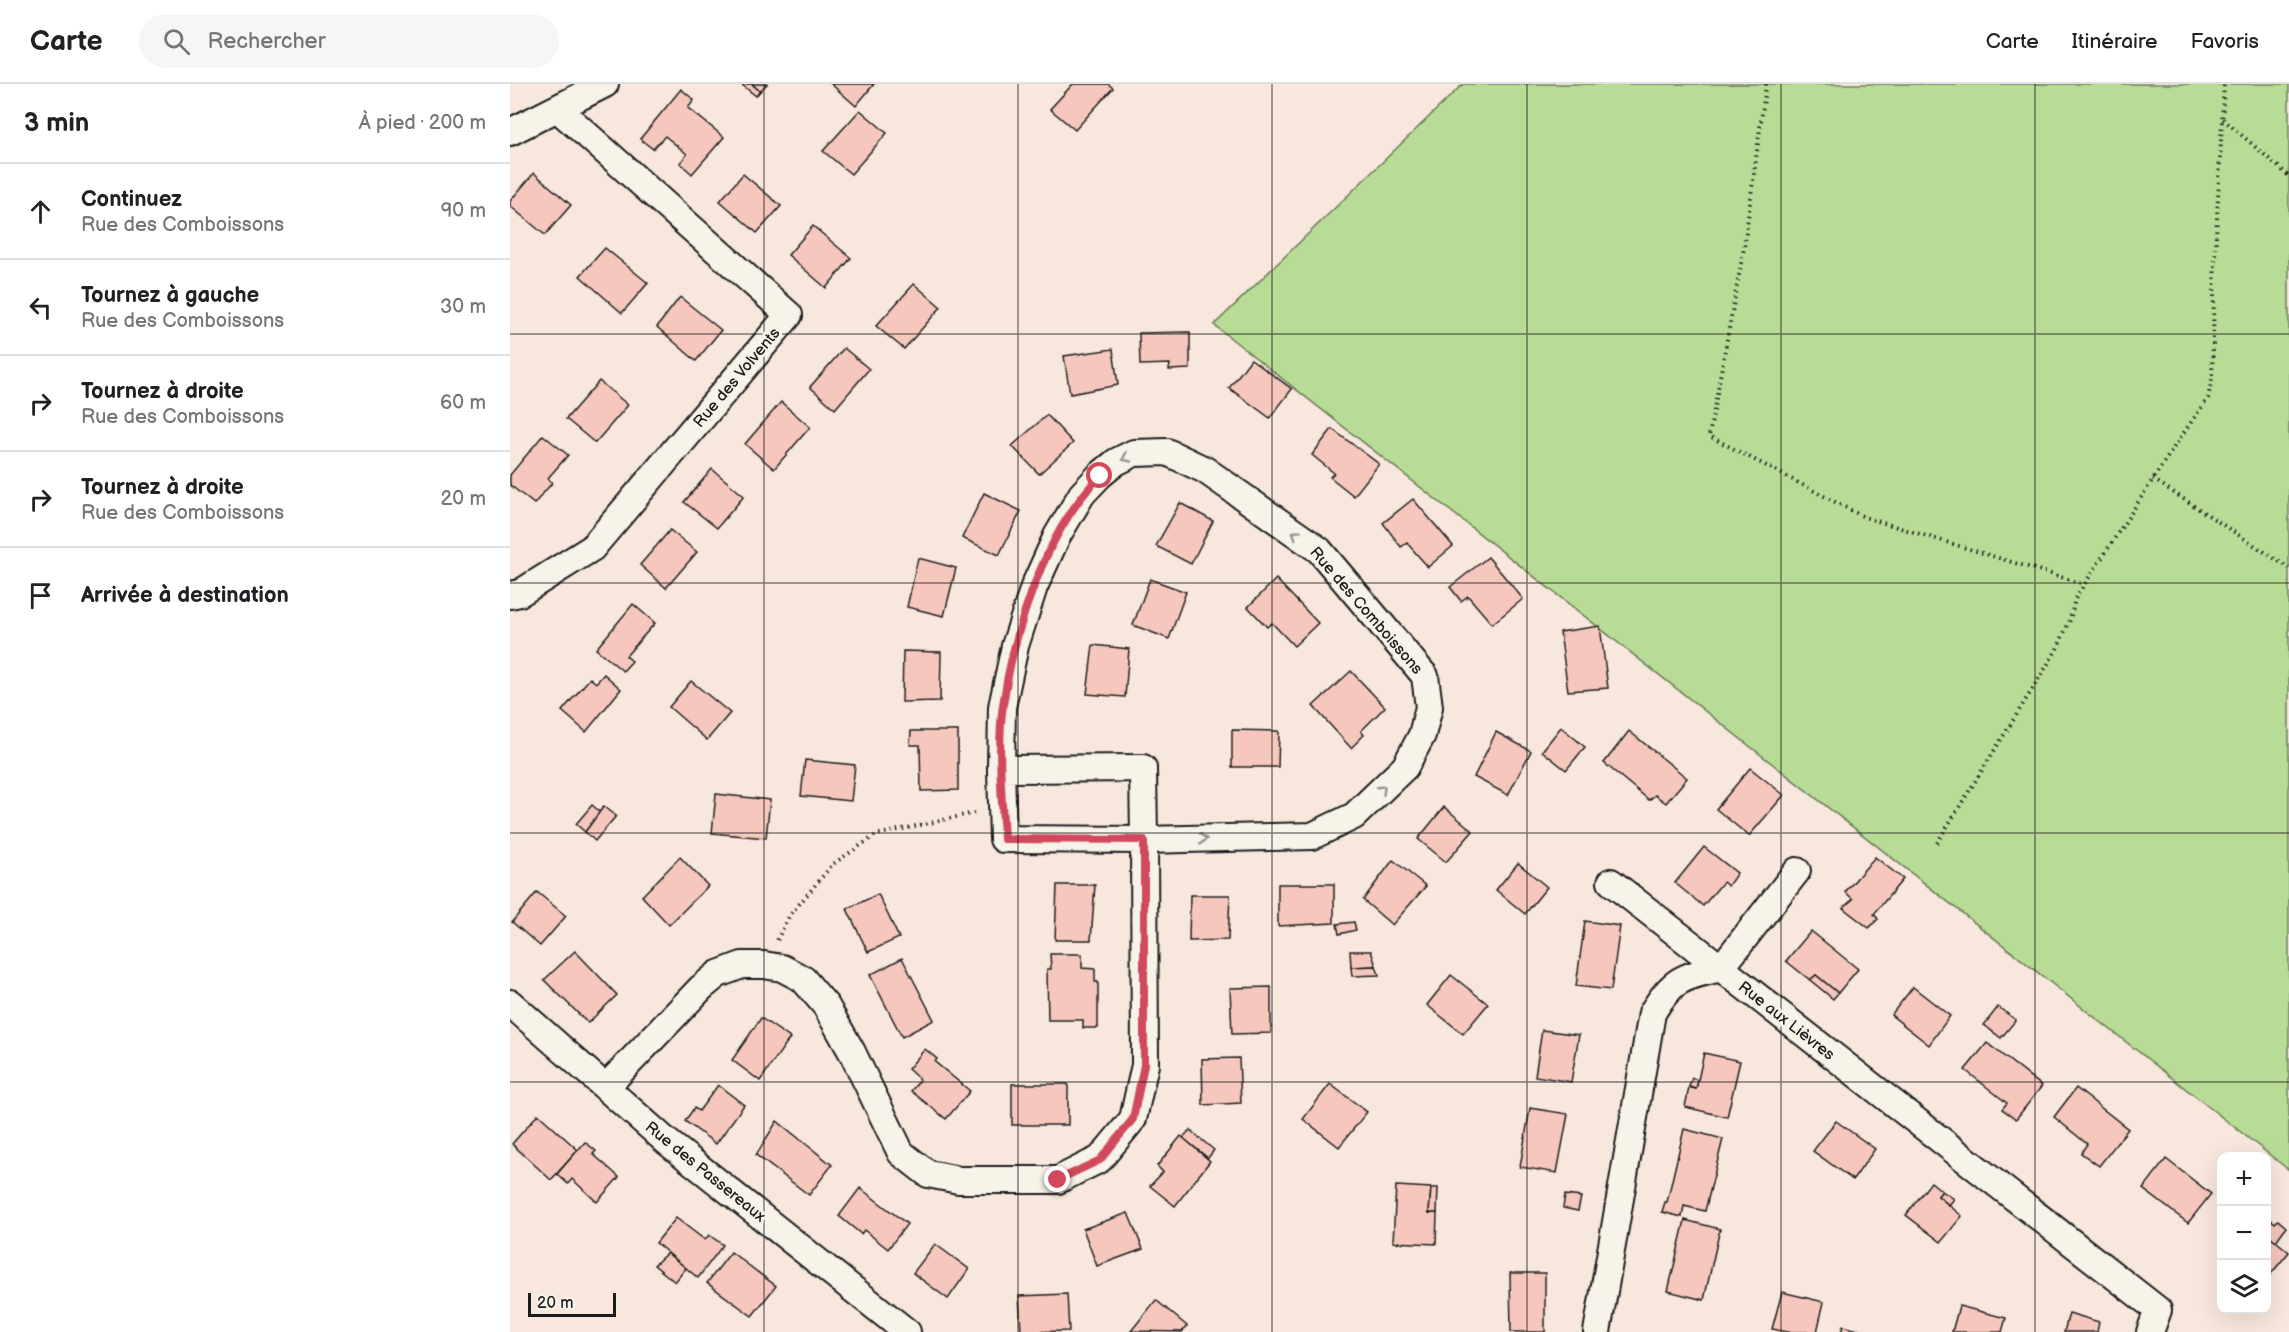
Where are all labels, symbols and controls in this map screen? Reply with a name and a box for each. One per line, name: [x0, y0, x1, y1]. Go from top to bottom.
search box: [139, 14, 559, 68]
text: Carte: [30, 25, 103, 58]
icon: search: [160, 25, 193, 58]
text: Rechercher: [208, 28, 326, 55]
text: Carte: [1986, 29, 2039, 54]
text: Itinéraire: [2072, 29, 2158, 54]
text: Favoris: [2191, 29, 2259, 54]
text: 3 min: [24, 108, 89, 139]
text: À pied · 200 m: [358, 111, 486, 135]
text: Continuez: [81, 186, 182, 213]
icon: ahead: [24, 195, 57, 228]
text: 90 m: [441, 199, 486, 223]
text: Rue des Comboissons: [81, 213, 284, 237]
text: Tournez à gauche: [81, 282, 259, 309]
icon: left: [24, 291, 57, 324]
text: 30 m: [440, 295, 486, 319]
text: Rue des Comboissons: [81, 309, 284, 333]
street label: Rue des Volvents: [690, 324, 784, 432]
text: Tournez à droite: [81, 378, 244, 405]
icon: right: [24, 387, 57, 420]
text: 60 m: [440, 391, 486, 415]
text: Rue des Comboissons: [81, 405, 284, 429]
one-way arrow: [1122, 450, 1133, 462]
route start: [1086, 462, 1112, 488]
text: Tournez à droite: [81, 474, 244, 501]
icon: right: [24, 483, 57, 516]
text: 20 m: [441, 487, 486, 511]
text: Rue des Comboissons: [81, 501, 284, 525]
one-way arrow: [1292, 530, 1303, 541]
street label: Rue des Comboissons: [1305, 543, 1426, 679]
icon: arrive: [24, 579, 57, 612]
text: Arrivée à destination: [81, 582, 289, 609]
one-way arrow: [1376, 785, 1386, 796]
one-way arrow: [1198, 832, 1207, 845]
street label: Rue aux Lièvres: [1734, 978, 1838, 1065]
street label: Rue des Passereaux: [641, 1118, 769, 1227]
map controls: [2217, 1152, 2271, 1314]
button: +: [2217, 1152, 2271, 1206]
route end: [1044, 1166, 1070, 1192]
button: −: [2217, 1206, 2271, 1260]
button: layers: [2217, 1260, 2271, 1314]
scale bar: [528, 1290, 616, 1318]
text: 20 m: [537, 1294, 573, 1313]

